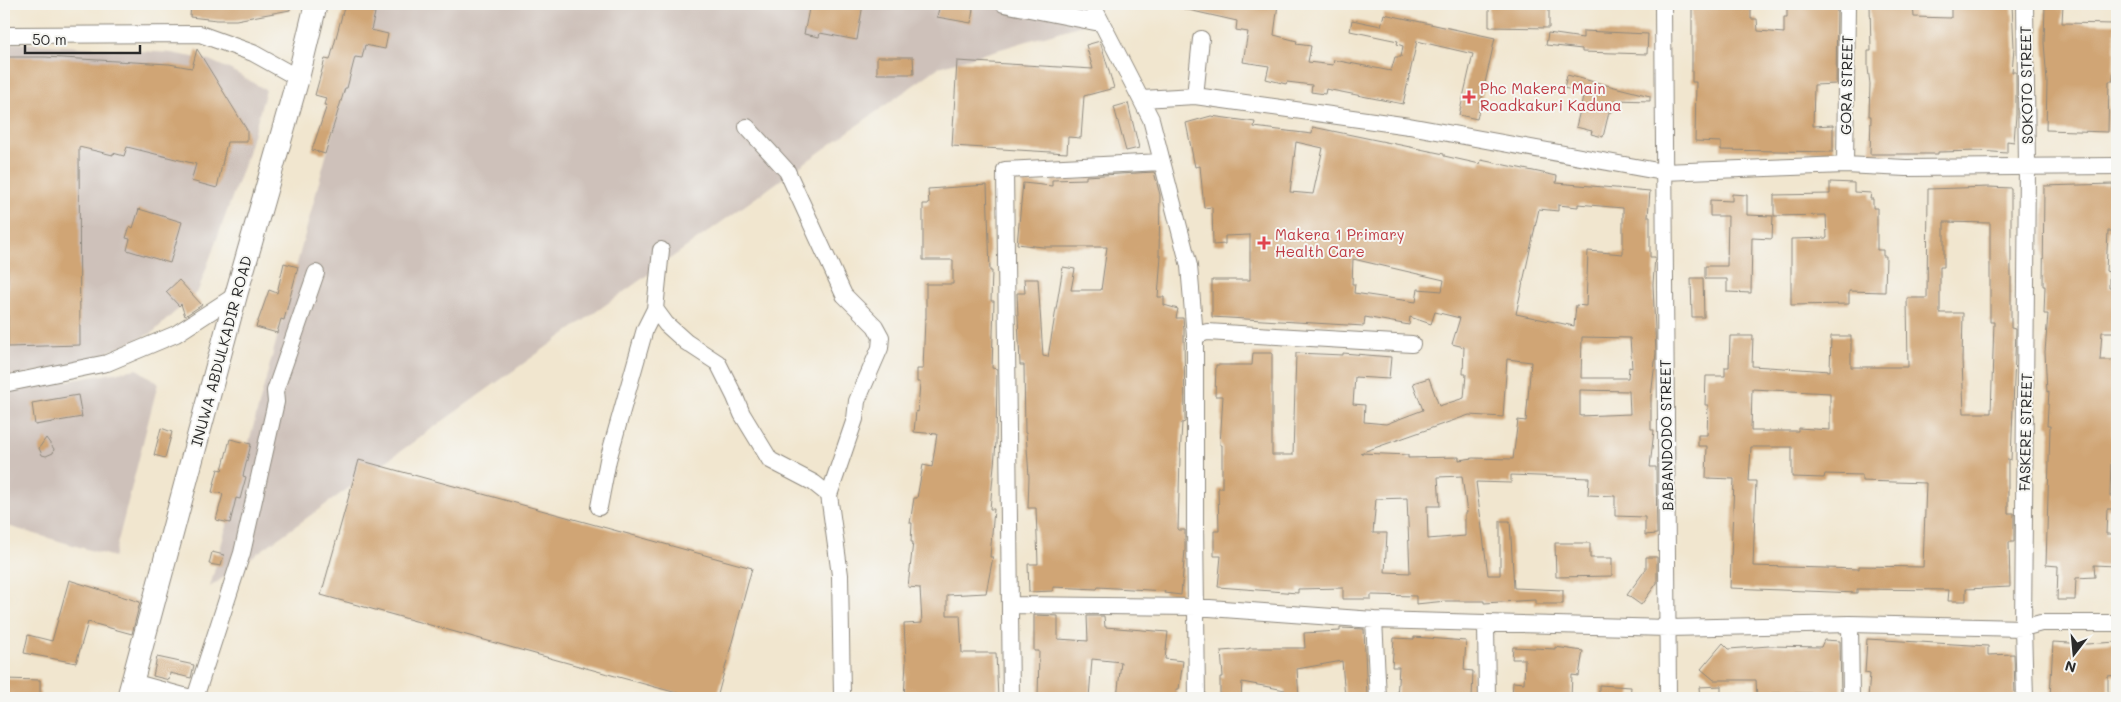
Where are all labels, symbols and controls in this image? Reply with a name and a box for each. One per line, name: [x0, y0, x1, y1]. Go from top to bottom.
scale bar: [25, 22, 140, 54]
street label: SOKOTO STREET: [2015, 26, 2037, 144]
text: 50 m: [32, 29, 67, 49]
street label: GORA STREET: [1835, 35, 1857, 135]
place label: Phc Makera Main Roadkakuri Kaduna: [1480, 78, 1622, 115]
marker: Phc Makera Main Roadkakuri Kaduna: [1462, 90, 1476, 104]
place label: Makera 1 Primary Health Care: [1275, 224, 1405, 261]
marker: Makera 1 Primary Health Care: [1257, 236, 1271, 250]
street label: INUWA ABDULKADIR ROAD: [186, 253, 256, 449]
street label: BABANDODO STREET: [1655, 359, 1677, 511]
street label: FASKERE STREET: [2014, 373, 2036, 491]
north arrow: [2048, 630, 2098, 680]
text: N: [2063, 656, 2078, 678]

